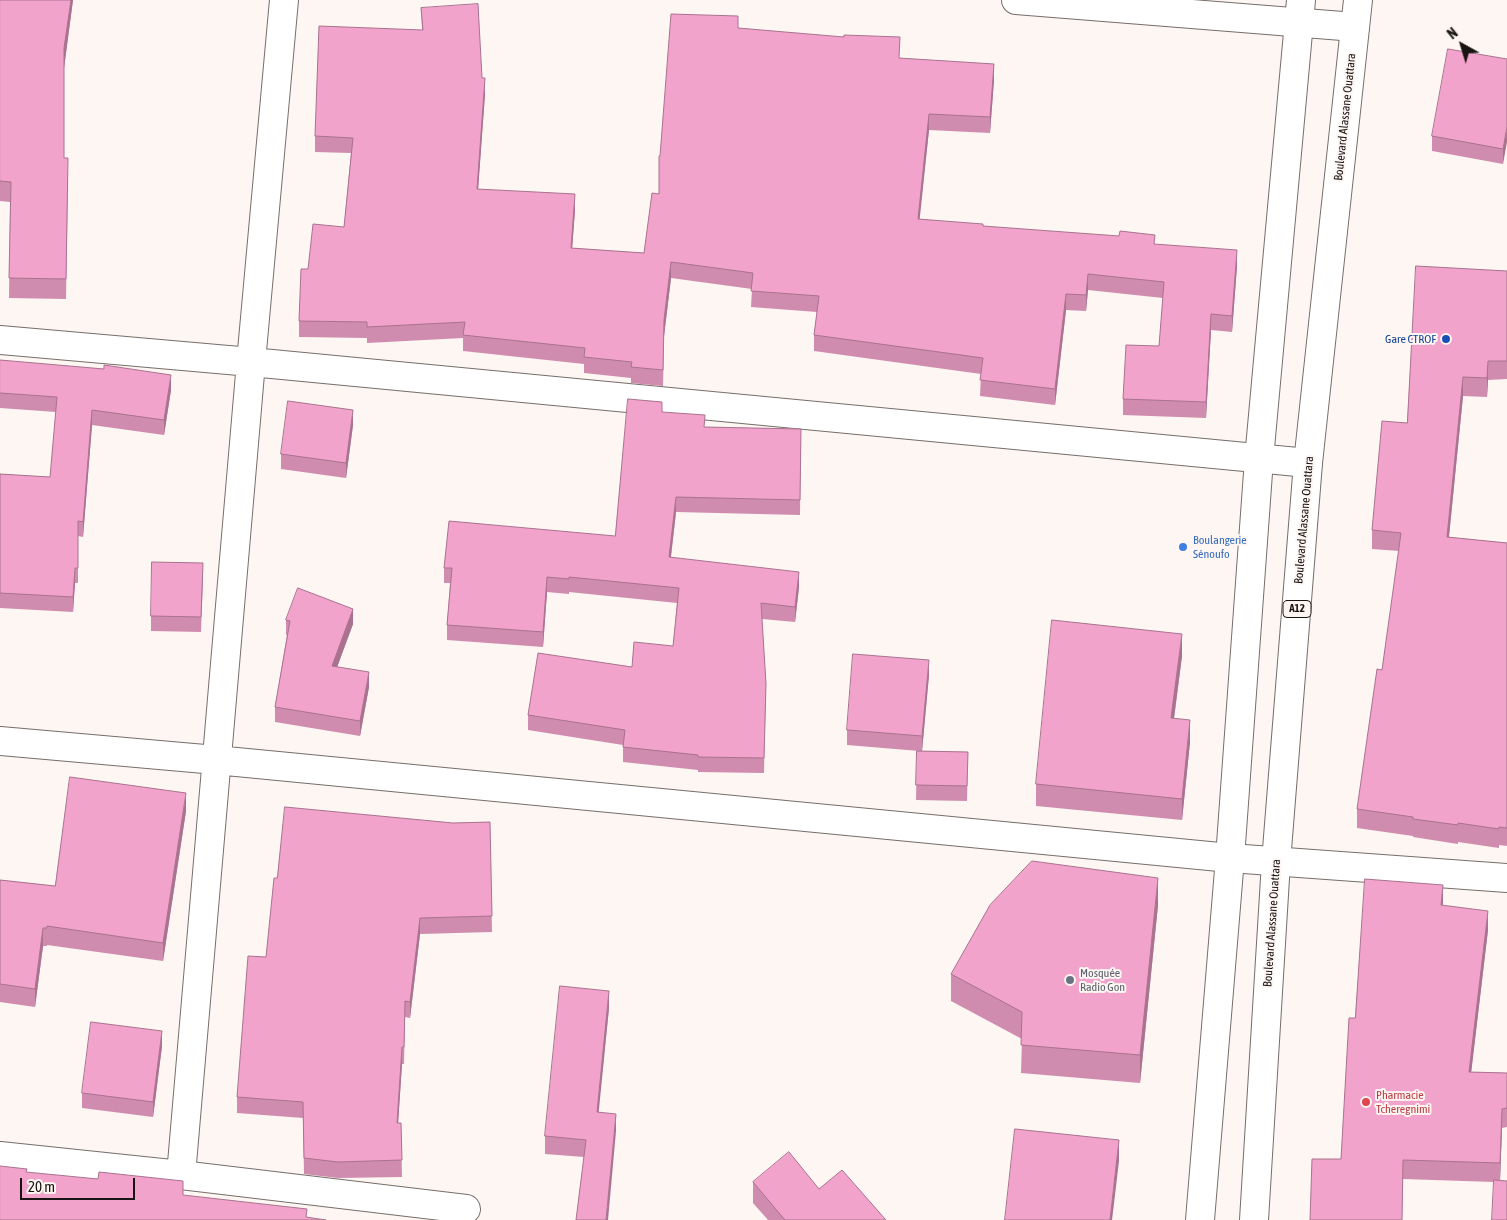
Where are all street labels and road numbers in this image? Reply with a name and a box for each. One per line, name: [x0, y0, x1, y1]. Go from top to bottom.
street label: Boulevard Alassane Ouattara: [1331, 53, 1359, 181]
street label: Boulevard Alassane Ouattara: [1291, 456, 1317, 584]
road number: A12: [1283, 600, 1311, 618]
street label: Boulevard Alassane Ouattara: [1260, 859, 1284, 987]

